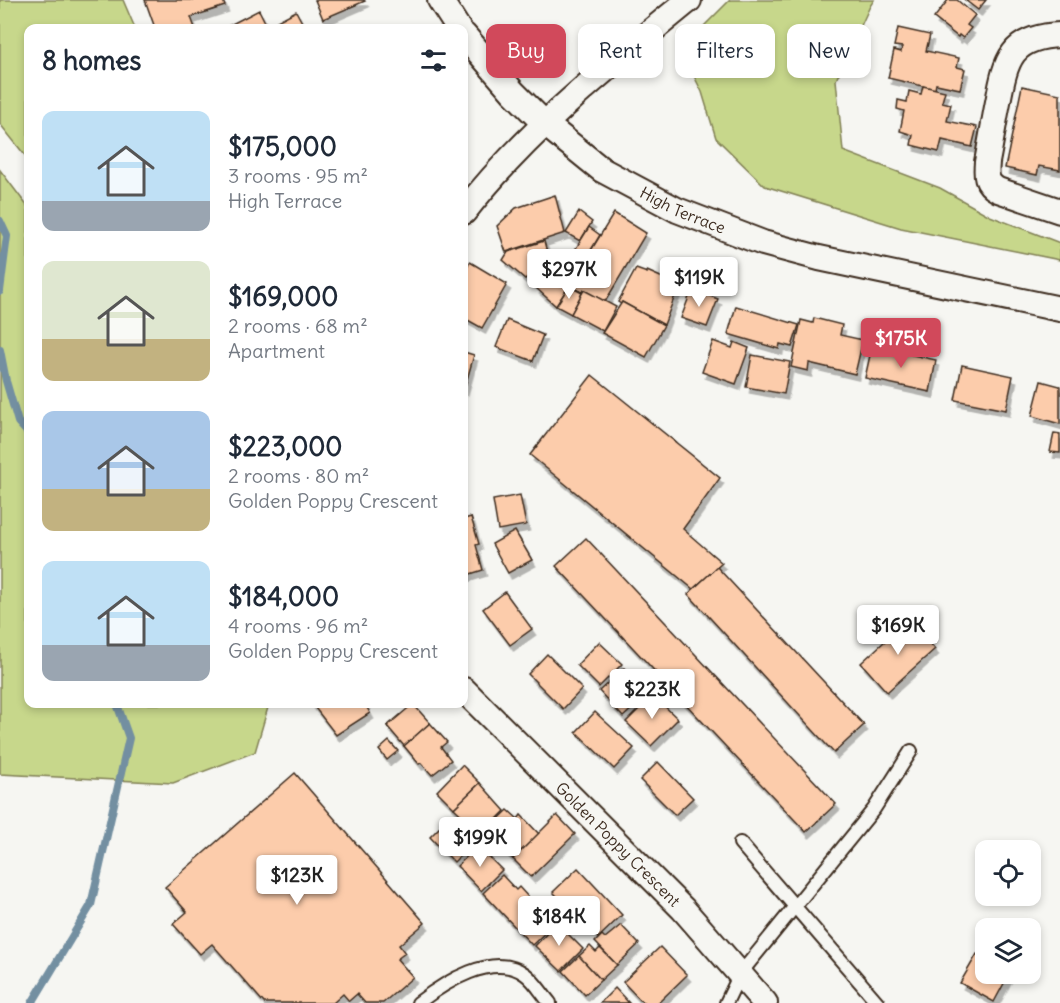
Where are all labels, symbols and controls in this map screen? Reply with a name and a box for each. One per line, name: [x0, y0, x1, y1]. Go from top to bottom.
chip: Buy: [486, 24, 566, 78]
chip: Rent: [578, 24, 663, 78]
chip: Filters: [675, 24, 775, 78]
chip: New: [787, 24, 871, 78]
text: 8 homes: [42, 44, 141, 77]
icon: filters: [417, 44, 450, 77]
text: $175,000: [228, 130, 337, 163]
icon: home: [90, 135, 162, 207]
text: 3 rooms · 95 m²: [228, 163, 368, 188]
street label: High Terrace: [637, 182, 728, 238]
text: High Terrace: [228, 188, 342, 213]
pin: $297K: [527, 249, 611, 300]
text: $297K: [541, 256, 597, 281]
pin: $119K: [657, 257, 741, 308]
text: $119K: [674, 264, 724, 289]
text: $169,000: [228, 280, 338, 313]
icon: home: [90, 285, 162, 357]
text: 2 rooms · 68 m²: [228, 313, 368, 338]
pin: $175K: [859, 318, 943, 369]
text: $175K: [875, 325, 927, 350]
text: Apartment: [228, 338, 325, 363]
text: $223,000: [228, 430, 342, 463]
icon: home: [90, 435, 162, 507]
text: 2 rooms · 80 m²: [228, 463, 369, 488]
text: Golden Poppy Crescent: [228, 488, 438, 513]
text: $184,000: [228, 580, 339, 613]
icon: home: [90, 585, 162, 657]
pin: $169K: [856, 605, 940, 656]
text: $169K: [871, 612, 925, 637]
text: 4 rooms · 96 m²: [228, 613, 368, 638]
text: Golden Poppy Crescent: [228, 638, 438, 663]
pin: $223K: [610, 669, 694, 720]
text: $223K: [624, 676, 680, 701]
street label: Golden Poppy Crescent: [552, 778, 685, 911]
pin: $199K: [438, 817, 522, 868]
text: $199K: [453, 824, 507, 849]
map controls: [975, 840, 1041, 984]
button: locate: [975, 840, 1041, 906]
pin: $123K: [255, 855, 339, 906]
text: $123K: [270, 862, 324, 887]
pin: $184K: [517, 896, 601, 947]
text: $184K: [532, 903, 586, 928]
button: layers: [975, 918, 1041, 984]

